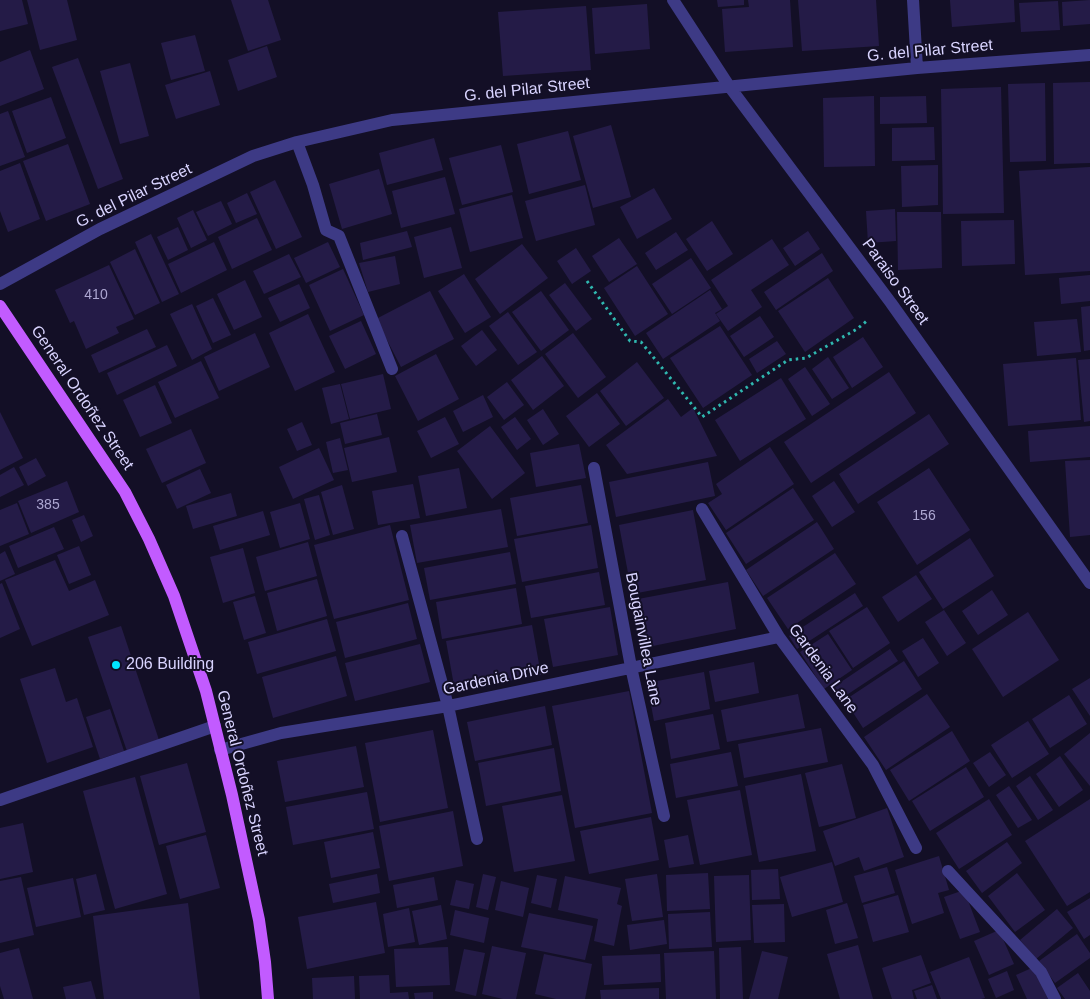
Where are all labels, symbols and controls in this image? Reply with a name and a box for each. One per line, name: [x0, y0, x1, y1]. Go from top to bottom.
street label: G. del Pilar Street: [866, 36, 994, 66]
street label: G. del Pilar Street: [463, 74, 591, 106]
street label: G. del Pilar Street: [73, 160, 195, 232]
street label: Paraiso Street: [857, 235, 933, 329]
house number: 410: [84, 287, 108, 303]
street label: General Ordoñez Street: [27, 322, 137, 474]
house number: 385: [36, 497, 60, 513]
house number: 156: [912, 508, 936, 524]
street label: Bougainvillea Lane: [621, 571, 665, 707]
street label: Gardenia Lane: [784, 621, 862, 717]
place label: 206 Building: [126, 655, 214, 675]
street label: Gardenia Drive: [441, 658, 551, 700]
marker: 206 Building: [110, 659, 122, 671]
street label: General Ordoñez Street: [212, 688, 272, 858]

